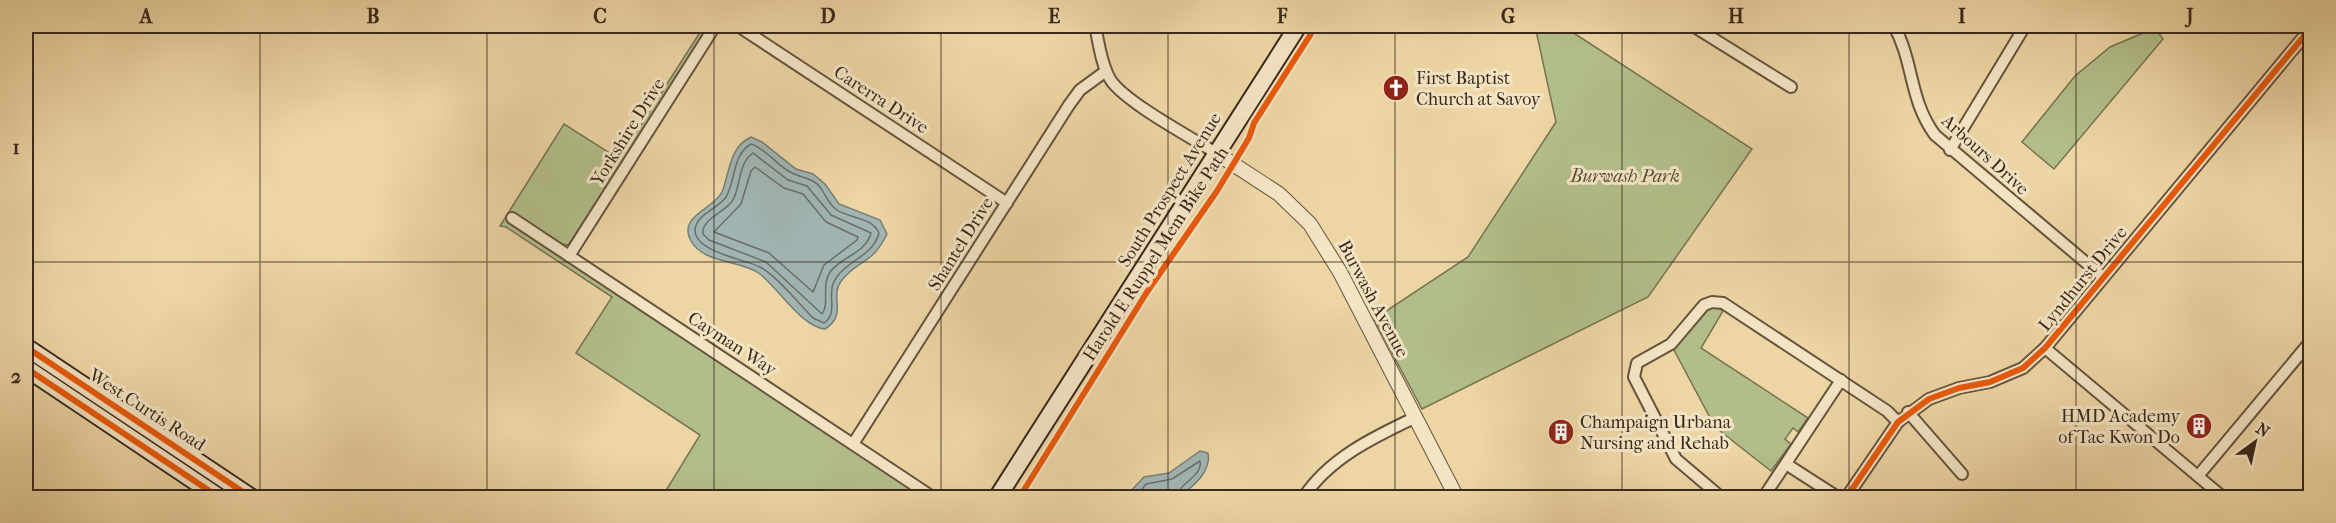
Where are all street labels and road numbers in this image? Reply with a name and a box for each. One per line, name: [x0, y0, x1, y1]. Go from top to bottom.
street label: Carerra Drive: [830, 62, 932, 138]
street label: Yorkshire Drive: [586, 74, 669, 190]
street label: South Prospect Avenue: [1114, 109, 1226, 271]
street label: Arbours Drive: [1936, 110, 2033, 200]
street label: Harold E Ruppel Mem Bike Path: [1079, 143, 1233, 365]
street label: Shantel Drive: [924, 193, 998, 295]
street label: Lyndhurst Drive: [2034, 222, 2132, 336]
street label: Burwash Avenue: [1333, 237, 1413, 361]
street label: Cayman Way: [684, 308, 781, 381]
street label: West Curtis Road: [84, 364, 209, 456]

